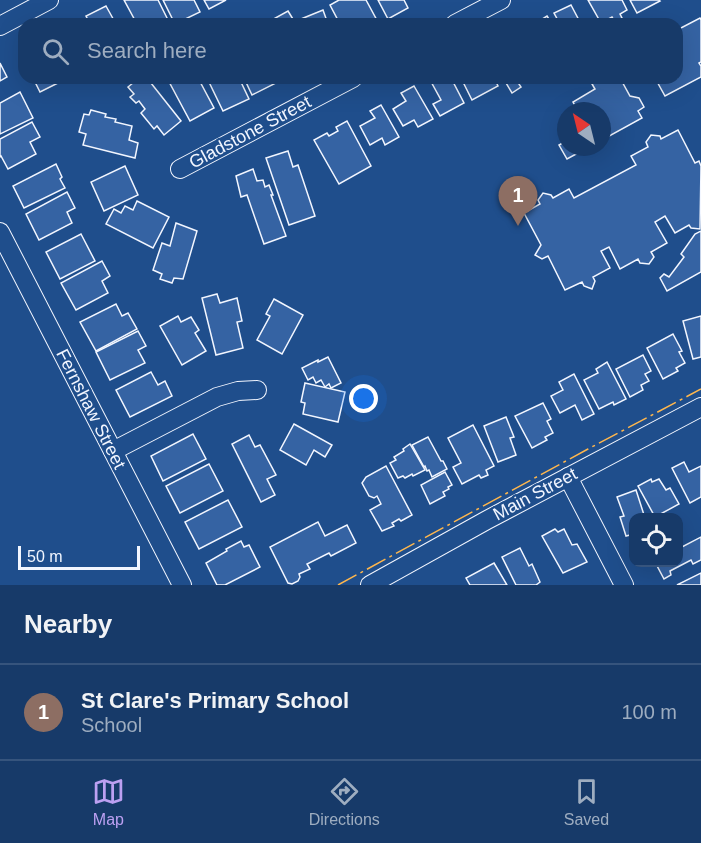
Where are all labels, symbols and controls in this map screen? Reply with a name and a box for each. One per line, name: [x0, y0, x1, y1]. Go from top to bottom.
search box: [18, 18, 683, 84]
icon: search: [39, 35, 72, 68]
text: Search here: [87, 38, 207, 63]
street label: Gladstone Street: [186, 91, 314, 173]
north arrow: [557, 102, 611, 156]
pin: 1: [498, 176, 538, 226]
street label: Fernshaw Street: [52, 346, 130, 472]
your location: [349, 384, 378, 413]
street label: Main Street: [490, 464, 580, 524]
map controls: [629, 513, 683, 567]
button: locate: [629, 513, 683, 567]
scale bar: [18, 543, 140, 570]
text: 50 m: [27, 548, 63, 565]
text: Nearby: [24, 609, 112, 639]
text: St Clare's Primary School: [81, 688, 349, 713]
text: 1: [38, 701, 49, 723]
text: 100 m: [621, 701, 677, 723]
text: School: [81, 714, 142, 736]
tab: Map: [92, 775, 125, 829]
tab: Directions: [309, 775, 380, 829]
tab: Saved: [564, 775, 609, 829]

